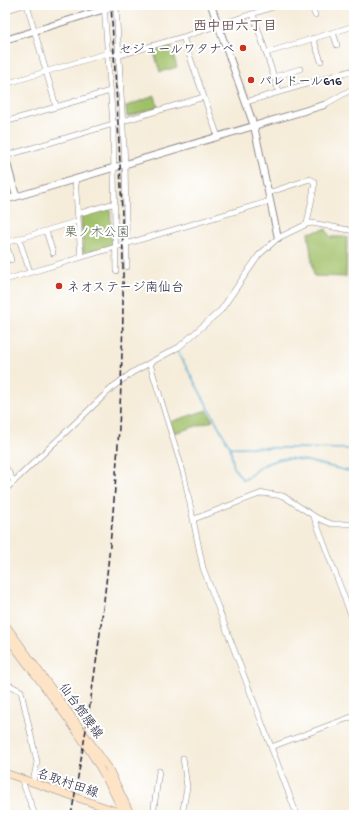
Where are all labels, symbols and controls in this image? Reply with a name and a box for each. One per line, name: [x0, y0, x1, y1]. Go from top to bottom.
district label: 西中田六丁目: [193, 19, 277, 36]
place label: セジュールワタナベ: [119, 43, 235, 58]
marker: セジュールワタナベ: [238, 43, 248, 53]
marker: パレドール616: [246, 75, 256, 85]
place label: パレドール616: [259, 75, 342, 90]
park label: 栗ノ木公園: [64, 225, 130, 241]
place label: ネオステージ南仙台: [67, 280, 184, 296]
marker: ネオステージ南仙台: [54, 281, 64, 291]
street label: 仙台館腰線: [55, 680, 107, 743]
street label: 名取村田線: [34, 767, 101, 802]

